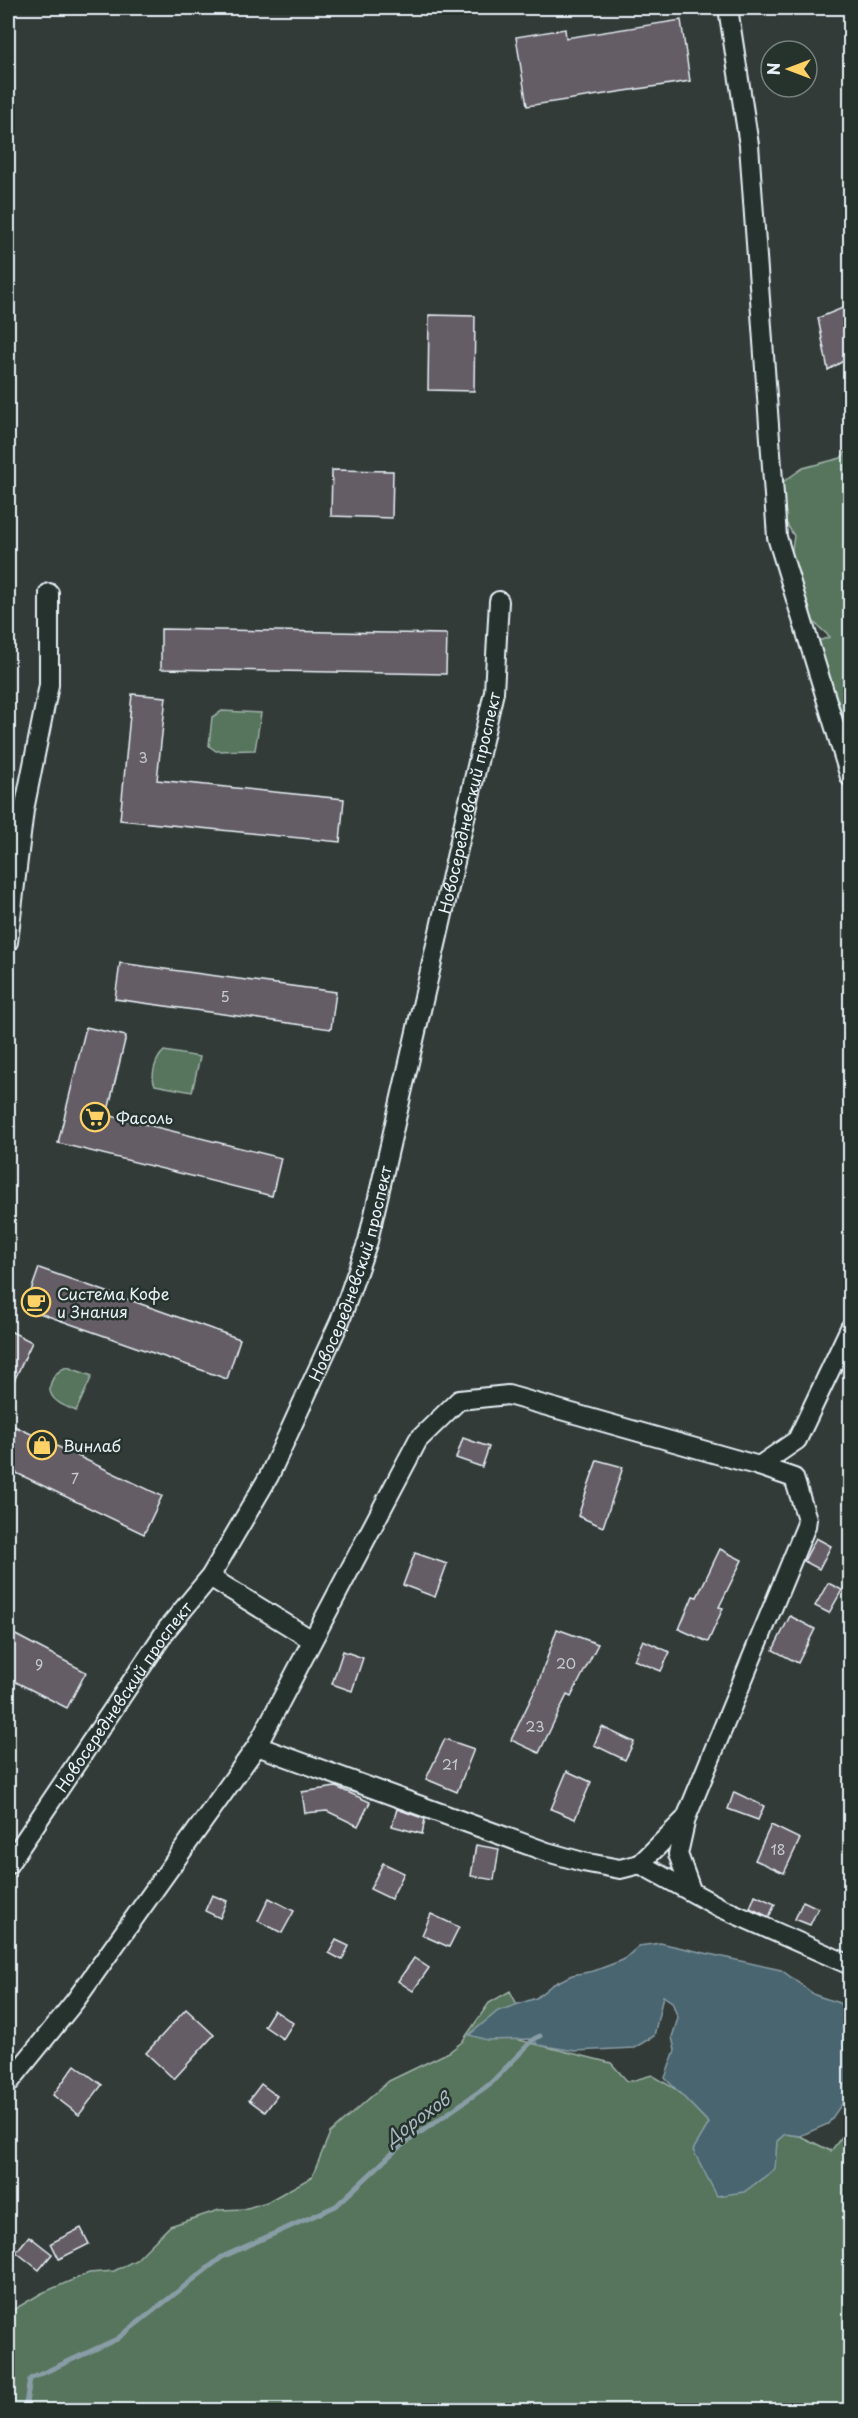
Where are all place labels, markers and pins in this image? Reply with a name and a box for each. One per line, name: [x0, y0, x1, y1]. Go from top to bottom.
supermarket icon: Фасоль: [79, 1101, 111, 1133]
place label: Фасоль: [116, 1105, 173, 1129]
place label: Система Кофе и Знания: [57, 1281, 170, 1323]
cafe icon: Система Кофе и Знания: [20, 1286, 52, 1318]
shop icon: Винлаб: [26, 1429, 58, 1461]
place label: Винлаб: [63, 1433, 121, 1457]

